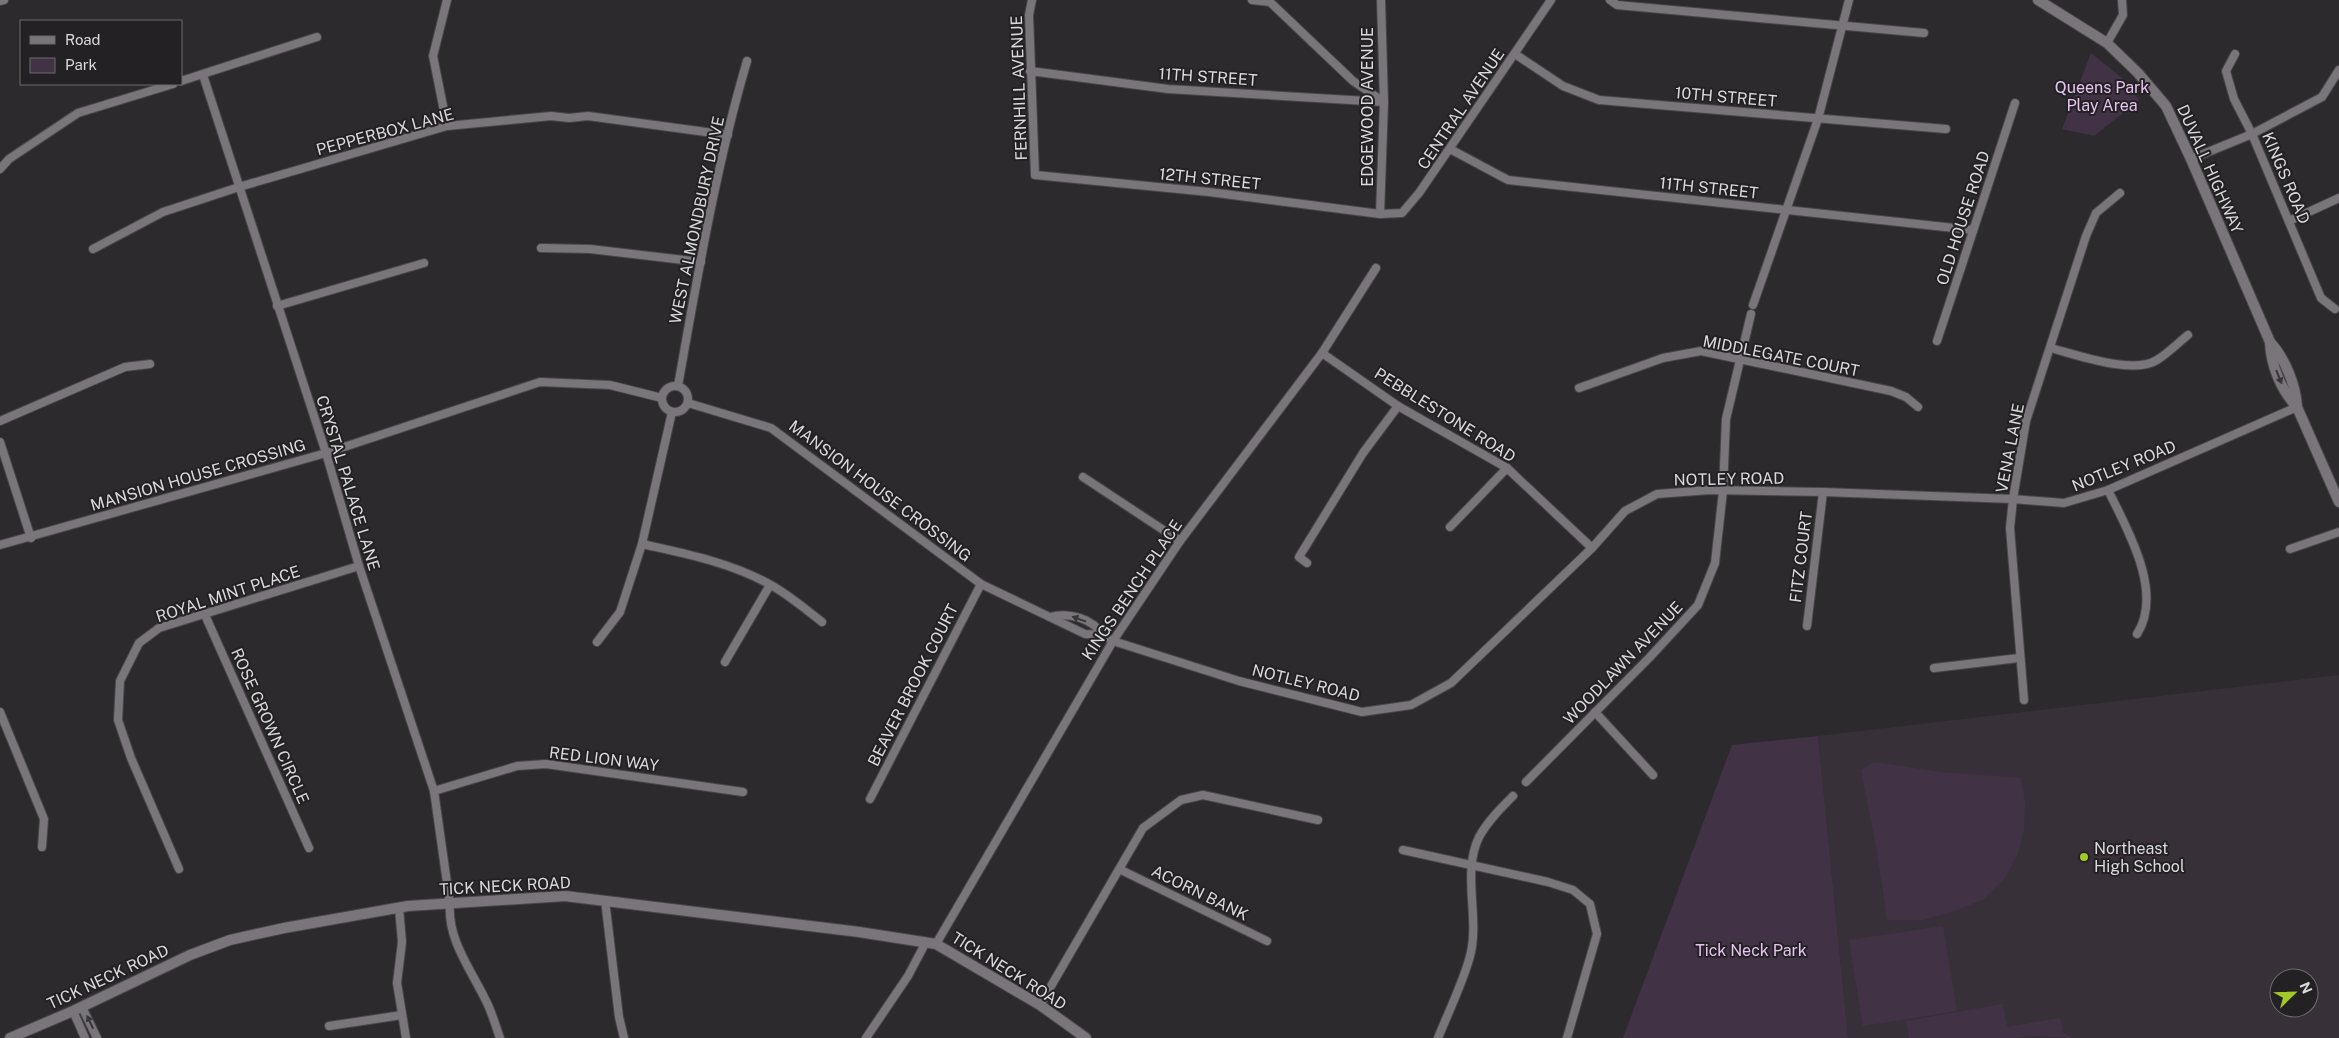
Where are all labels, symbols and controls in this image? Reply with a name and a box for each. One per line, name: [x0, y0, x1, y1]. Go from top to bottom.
street label: FERNHILL AVENUE: [1007, 15, 1031, 161]
legend: [20, 20, 182, 85]
street label: EDGEWOOD AVENUE: [1358, 27, 1377, 187]
text: Road: [65, 31, 101, 48]
street label: CENTRAL AVENUE: [1414, 45, 1508, 173]
text: Park: [65, 56, 97, 73]
street label: 11TH STREET: [1158, 64, 1259, 90]
park label: Queens Park Play Area: [2055, 78, 2149, 115]
street label: 10TH STREET: [1674, 83, 1778, 111]
street label: DUVALL HIGHWAY: [2173, 102, 2247, 237]
street label: PEPPERBOX LANE: [314, 105, 456, 159]
street label: WEST ALMONDBURY DRIVE: [666, 114, 728, 326]
street label: KINGS ROAD: [2258, 129, 2314, 227]
street label: OLD HOUSE ROAD: [1932, 149, 1994, 287]
street label: 12TH STREET: [1158, 164, 1262, 194]
street label: 11TH STREET: [1659, 173, 1760, 203]
street label: MIDDLEGATE COURT: [1701, 332, 1861, 381]
street label: PEBBLESTONE ROAD: [1371, 364, 1519, 466]
one-way arrow: [2275, 370, 2283, 384]
street label: CRYSTAL PALACE LANE: [312, 393, 384, 573]
street label: VENA LANE: [1992, 402, 2028, 494]
street label: MANSION HOUSE CROSSING: [785, 416, 975, 566]
street label: MANSION HOUSE CROSSING: [88, 435, 308, 515]
street label: NOTLEY ROAD: [2069, 436, 2179, 496]
street label: NOTLEY ROAD: [1674, 469, 1784, 489]
street label: FITZ COURT: [1786, 510, 1816, 604]
street label: KINGS BENCH PLACE: [1078, 516, 1186, 664]
street label: ROYAL MINT PLACE: [153, 562, 303, 626]
street label: WOODLAWN AVENUE: [1559, 598, 1687, 728]
street label: BEAVER BROOK COURT: [864, 600, 962, 769]
one-way arrow: [1071, 615, 1086, 623]
street label: ROSE GROWN CIRCLE: [227, 645, 313, 807]
street label: NOTLEY ROAD: [1250, 660, 1362, 706]
street label: RED LION WAY: [548, 743, 660, 775]
place label: Northeast High School: [2094, 839, 2185, 876]
marker: Northeast High School: [2078, 851, 2090, 863]
street label: ACORN BANK: [1149, 861, 1252, 925]
street label: TICK NECK ROAD: [439, 873, 571, 899]
street label: TICK NECK ROAD: [948, 928, 1070, 1014]
street label: TICK NECK ROAD: [44, 941, 172, 1013]
park label: Tick Neck Park: [1695, 941, 1807, 960]
north arrow: [2269, 968, 2319, 1018]
text: N: [2296, 980, 2315, 996]
one-way arrow: [85, 1015, 93, 1029]

